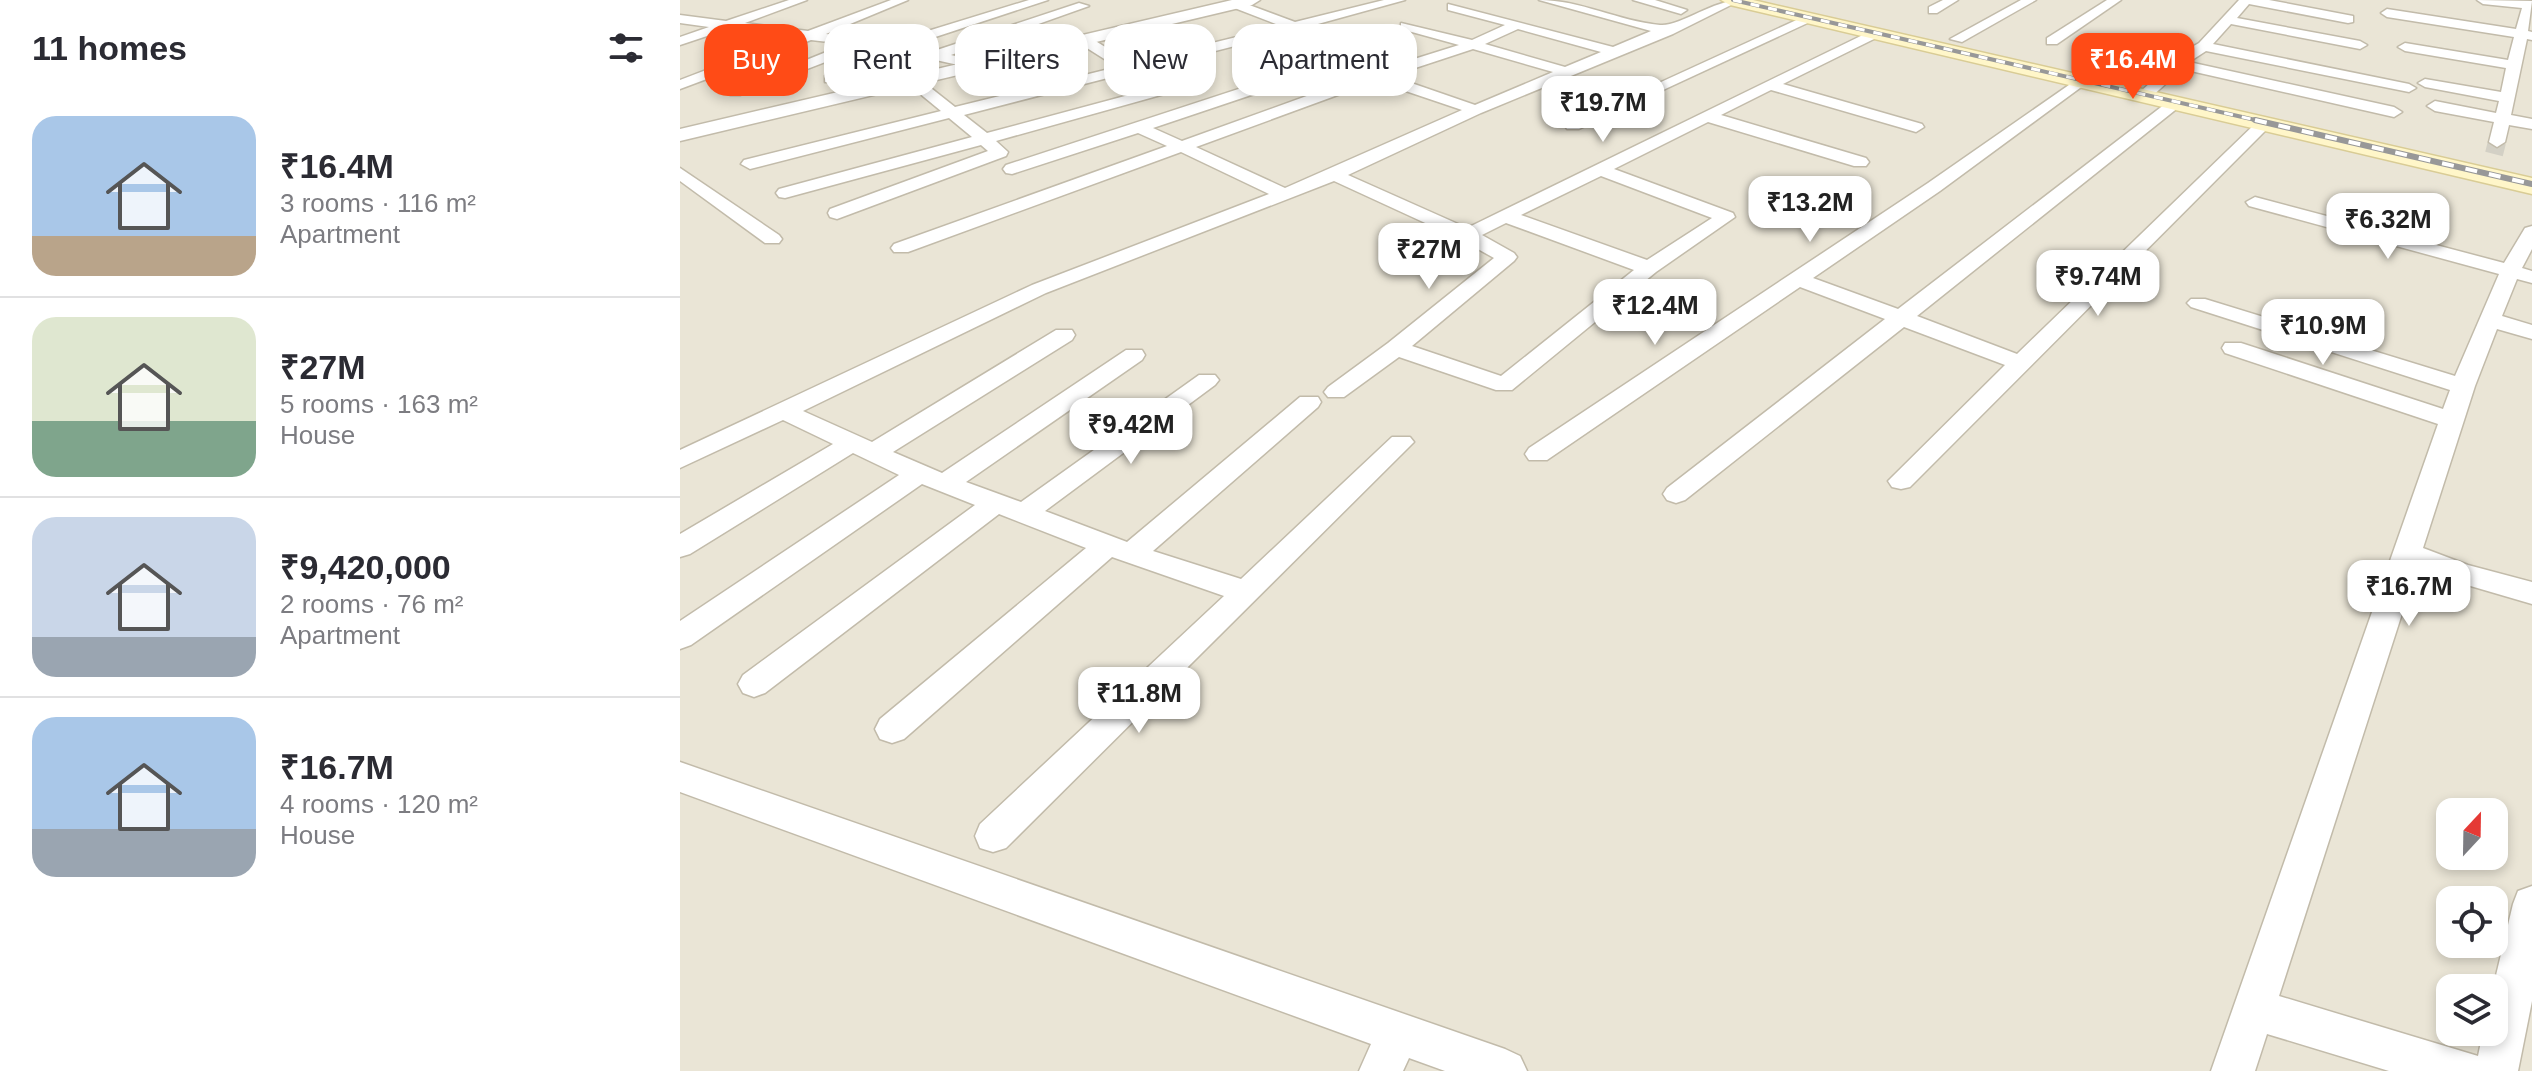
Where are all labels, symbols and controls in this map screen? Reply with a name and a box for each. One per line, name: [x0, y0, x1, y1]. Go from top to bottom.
chip: Buy: [704, 24, 808, 96]
chip: Rent: [824, 24, 939, 96]
chip: Filters: [955, 24, 1088, 96]
chip: New: [1104, 24, 1216, 96]
chip: Apartment: [1232, 24, 1417, 96]
icon: filters: [604, 26, 648, 70]
text: 11 homes: [32, 29, 187, 67]
pin: ₹16.4M: [2068, 33, 2198, 101]
text: ₹16.4M: [2089, 44, 2177, 74]
pin: ₹19.7M: [1538, 76, 1668, 144]
text: ₹19.7M: [1559, 87, 1647, 117]
text: ₹16.4M: [280, 147, 394, 185]
icon: home: [96, 148, 192, 244]
pin: ₹13.2M: [1745, 176, 1875, 244]
text: ₹13.2M: [1766, 187, 1854, 217]
text: 3 rooms · 116 m²: [280, 188, 476, 218]
pin: ₹6.32M: [2323, 193, 2453, 261]
text: ₹6.32M: [2344, 204, 2432, 234]
text: Apartment: [280, 219, 400, 249]
pin: ₹27M: [1382, 223, 1476, 291]
text: ₹27M: [1396, 234, 1462, 264]
pin: ₹9.74M: [2033, 250, 2163, 318]
text: ₹9.74M: [2054, 261, 2142, 291]
pin: ₹12.4M: [1590, 279, 1720, 347]
text: ₹12.4M: [1611, 290, 1699, 320]
pin: ₹10.9M: [2258, 299, 2388, 367]
text: ₹10.9M: [2279, 310, 2367, 340]
text: ₹27M: [280, 348, 366, 386]
icon: home: [96, 349, 192, 445]
text: 5 rooms · 163 m²: [280, 389, 478, 419]
pin: ₹9.42M: [1066, 398, 1196, 466]
text: ₹9.42M: [1087, 409, 1175, 439]
text: House: [280, 420, 355, 450]
text: ₹9,420,000: [280, 548, 451, 586]
icon: home: [96, 549, 192, 645]
pin: ₹16.7M: [2344, 560, 2474, 628]
text: ₹16.7M: [2365, 571, 2453, 601]
text: 2 rooms · 76 m²: [280, 589, 464, 619]
text: Apartment: [280, 620, 400, 650]
pin: ₹11.8M: [1074, 667, 1204, 735]
text: ₹11.8M: [1096, 678, 1182, 708]
text: ₹16.7M: [280, 748, 394, 786]
icon: home: [96, 749, 192, 845]
text: 4 rooms · 120 m²: [280, 789, 478, 819]
north arrow: [2436, 798, 2508, 870]
map controls: [2436, 798, 2508, 1046]
text: House: [280, 820, 355, 850]
button: locate: [2436, 886, 2508, 958]
button: layers: [2436, 974, 2508, 1046]

